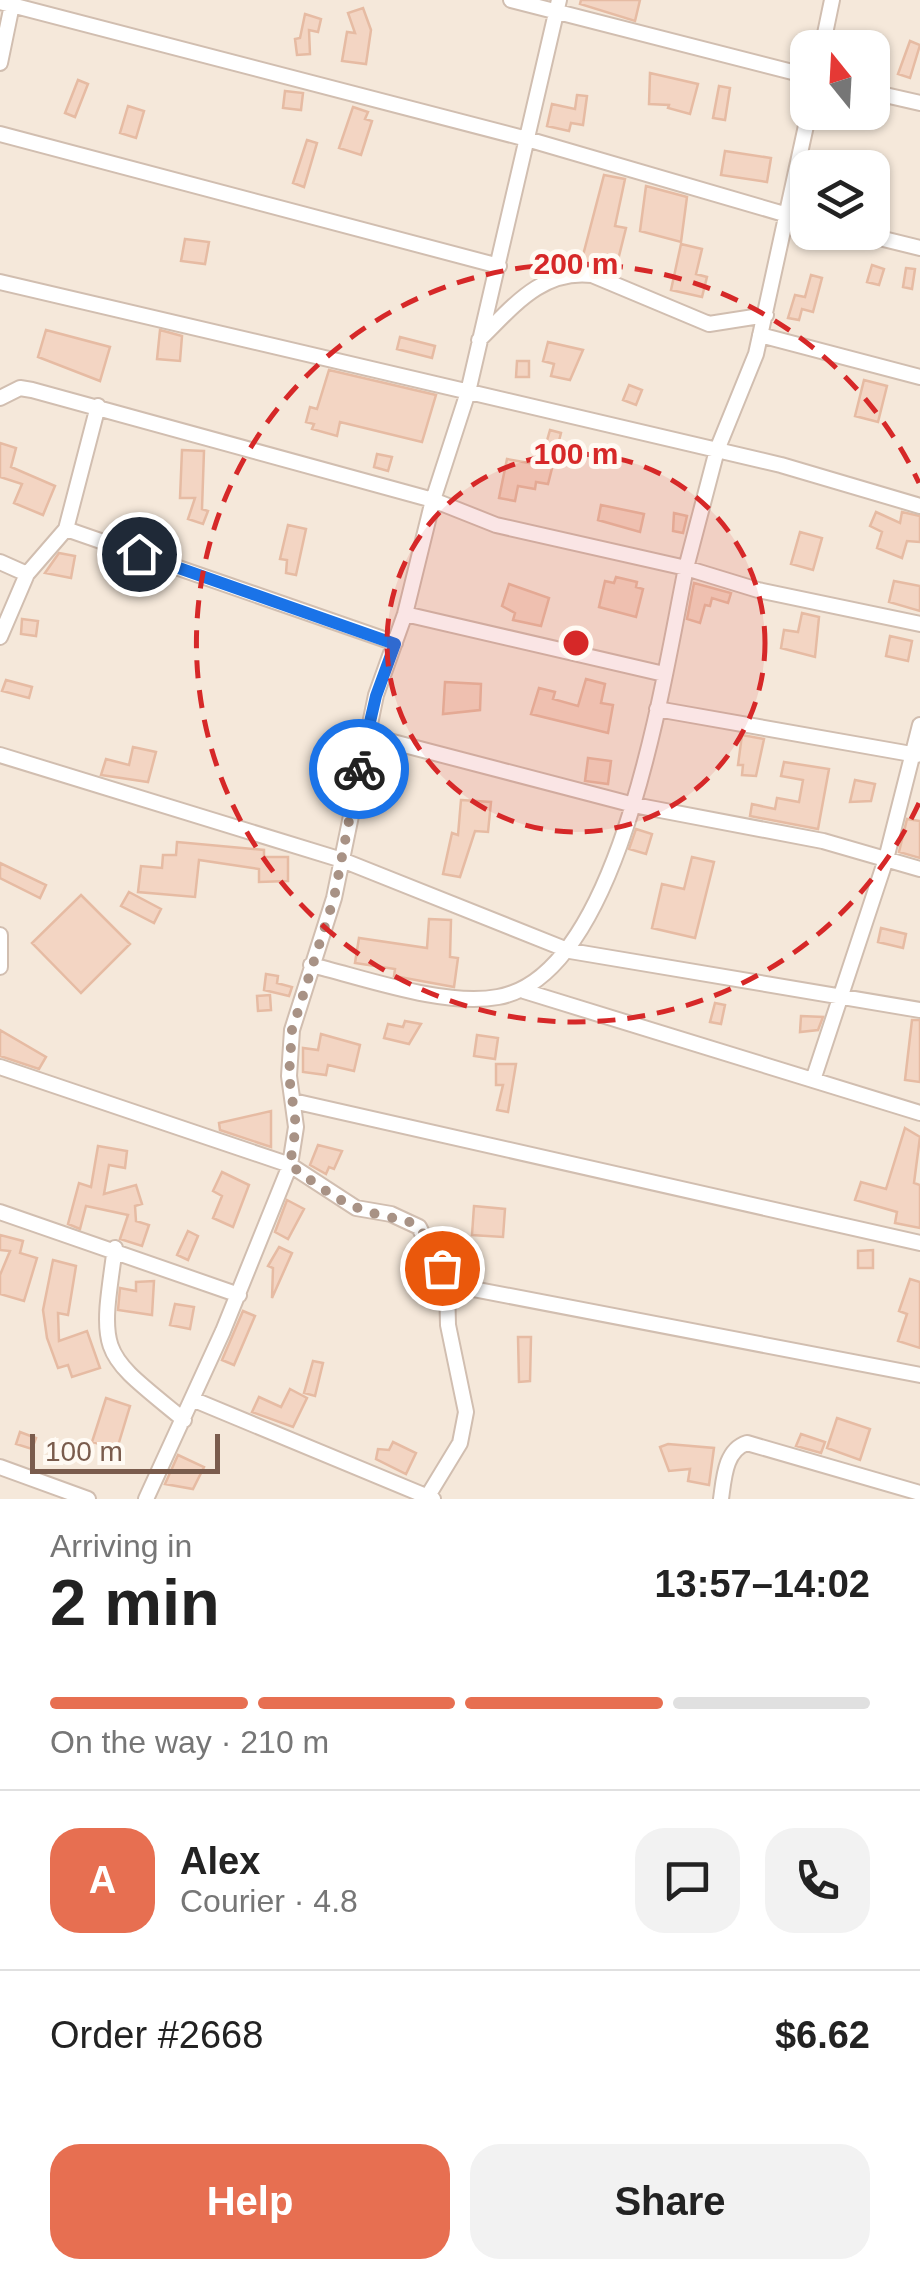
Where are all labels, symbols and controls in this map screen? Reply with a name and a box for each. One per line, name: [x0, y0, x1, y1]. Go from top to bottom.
north arrow: [790, 30, 890, 130]
map controls: [790, 30, 890, 250]
button: layers: [790, 150, 890, 250]
text: 200 m: [533, 247, 619, 280]
text: 100 m: [533, 437, 619, 470]
pin: [97, 512, 182, 597]
icon: home: [112, 527, 167, 582]
centre of rings: [558, 625, 594, 661]
courier: [309, 719, 409, 819]
icon: bike: [332, 742, 387, 797]
pin: [400, 1226, 485, 1311]
icon: bag: [415, 1241, 470, 1296]
scale bar: [30, 1429, 220, 1474]
text: 100 m: [45, 1436, 123, 1467]
text: Arriving in: [50, 1528, 192, 1564]
text: 13:57–14:02: [654, 1563, 870, 1605]
text: 2 min: [50, 1566, 220, 1639]
text: On the way · 210 m: [50, 1724, 329, 1760]
button: chat: [635, 1828, 740, 1933]
button: phone: [765, 1828, 870, 1933]
text: Alex: [180, 1840, 260, 1882]
text: A: [89, 1859, 116, 1901]
text: Courier · 4.8: [180, 1883, 358, 1919]
text: Order #2668: [50, 2014, 263, 2056]
text: $6.62: [775, 2014, 870, 2056]
button: Help: [50, 2144, 450, 2259]
button: Share: [470, 2144, 870, 2259]

